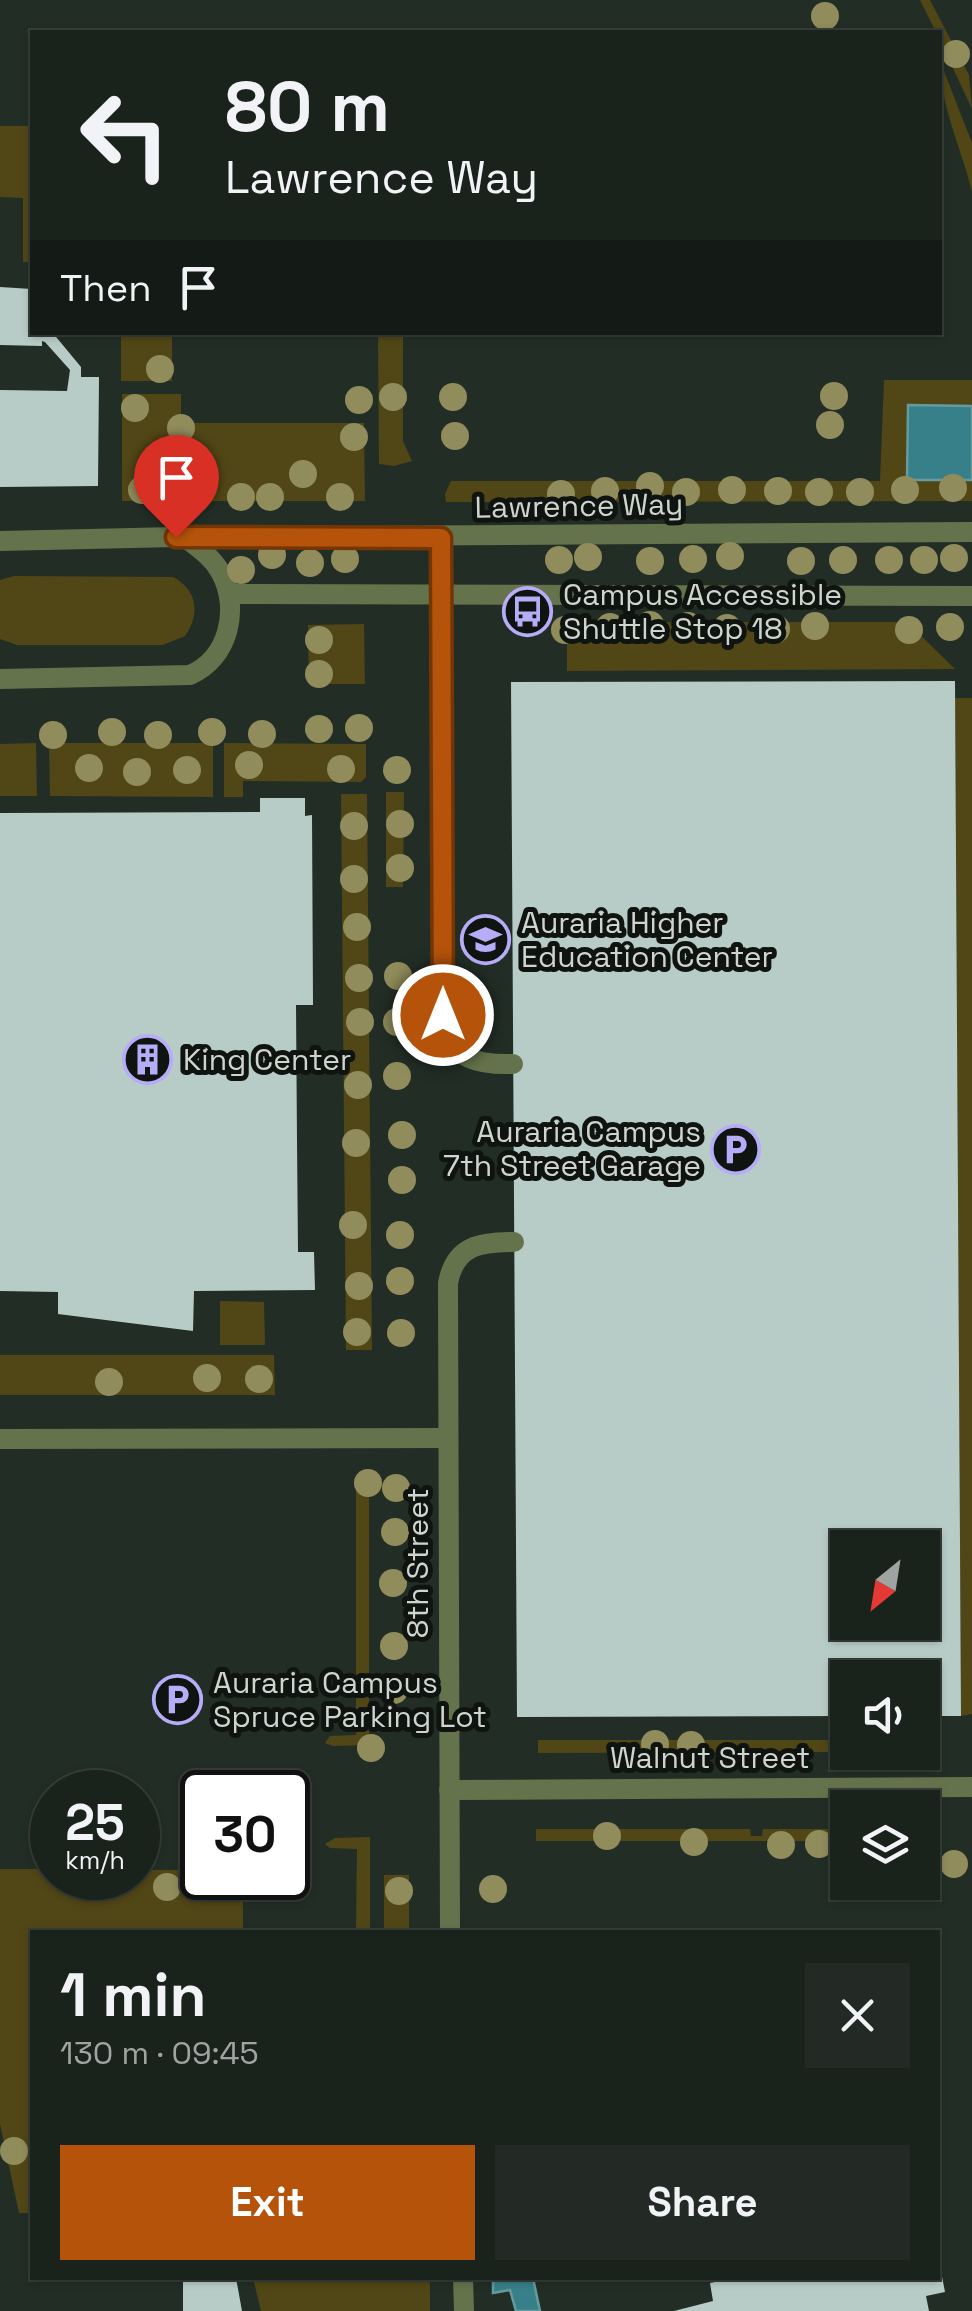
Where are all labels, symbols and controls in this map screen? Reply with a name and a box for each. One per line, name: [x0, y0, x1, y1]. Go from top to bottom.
text: 80 m: [225, 62, 390, 151]
icon: left: [60, 70, 190, 200]
text: Lawrence Way: [225, 149, 538, 206]
icon: arrive: [171, 260, 226, 315]
text: Then: [60, 264, 151, 312]
pin: [134, 435, 219, 538]
icon: arrive: [149, 450, 204, 505]
street label: Lawrence Way: [474, 484, 684, 527]
place label: Campus Accessible Shuttle Stop 18: [563, 575, 842, 648]
bus stop icon: Campus Accessible Shuttle Stop 18: [502, 586, 554, 638]
place label: Auraria Higher Education Center: [521, 903, 773, 976]
school or university icon: Auraria Higher Education Center: [460, 914, 512, 966]
position arrow: [391, 963, 495, 1067]
building icon: King Center: [122, 1034, 174, 1086]
place label: King Center: [183, 1040, 351, 1079]
place label: Auraria Campus 7th Street Garage: [443, 1112, 701, 1185]
parking icon: Auraria Campus 7th Street Garage: [710, 1123, 762, 1175]
street label: 8th Street: [398, 1488, 437, 1638]
north arrow: [830, 1530, 940, 1640]
map controls: [830, 1530, 940, 1900]
button: sound: [830, 1660, 940, 1770]
place label: Auraria Campus Spruce Parking Lot: [213, 1663, 487, 1736]
parking icon: Auraria Campus Spruce Parking Lot: [152, 1674, 204, 1726]
street label: Walnut Street: [610, 1738, 810, 1777]
speed limit sign: 30: [180, 1770, 310, 1900]
button: layers: [830, 1790, 940, 1900]
text: 25: [65, 1791, 125, 1855]
text: km/h: [65, 1844, 125, 1876]
text: 1 min: [60, 1957, 207, 2034]
button: close: [805, 1963, 910, 2068]
text: 130 m · 09:45: [60, 2033, 259, 2073]
button: Exit: [60, 2145, 475, 2260]
button: Share: [495, 2145, 910, 2260]

